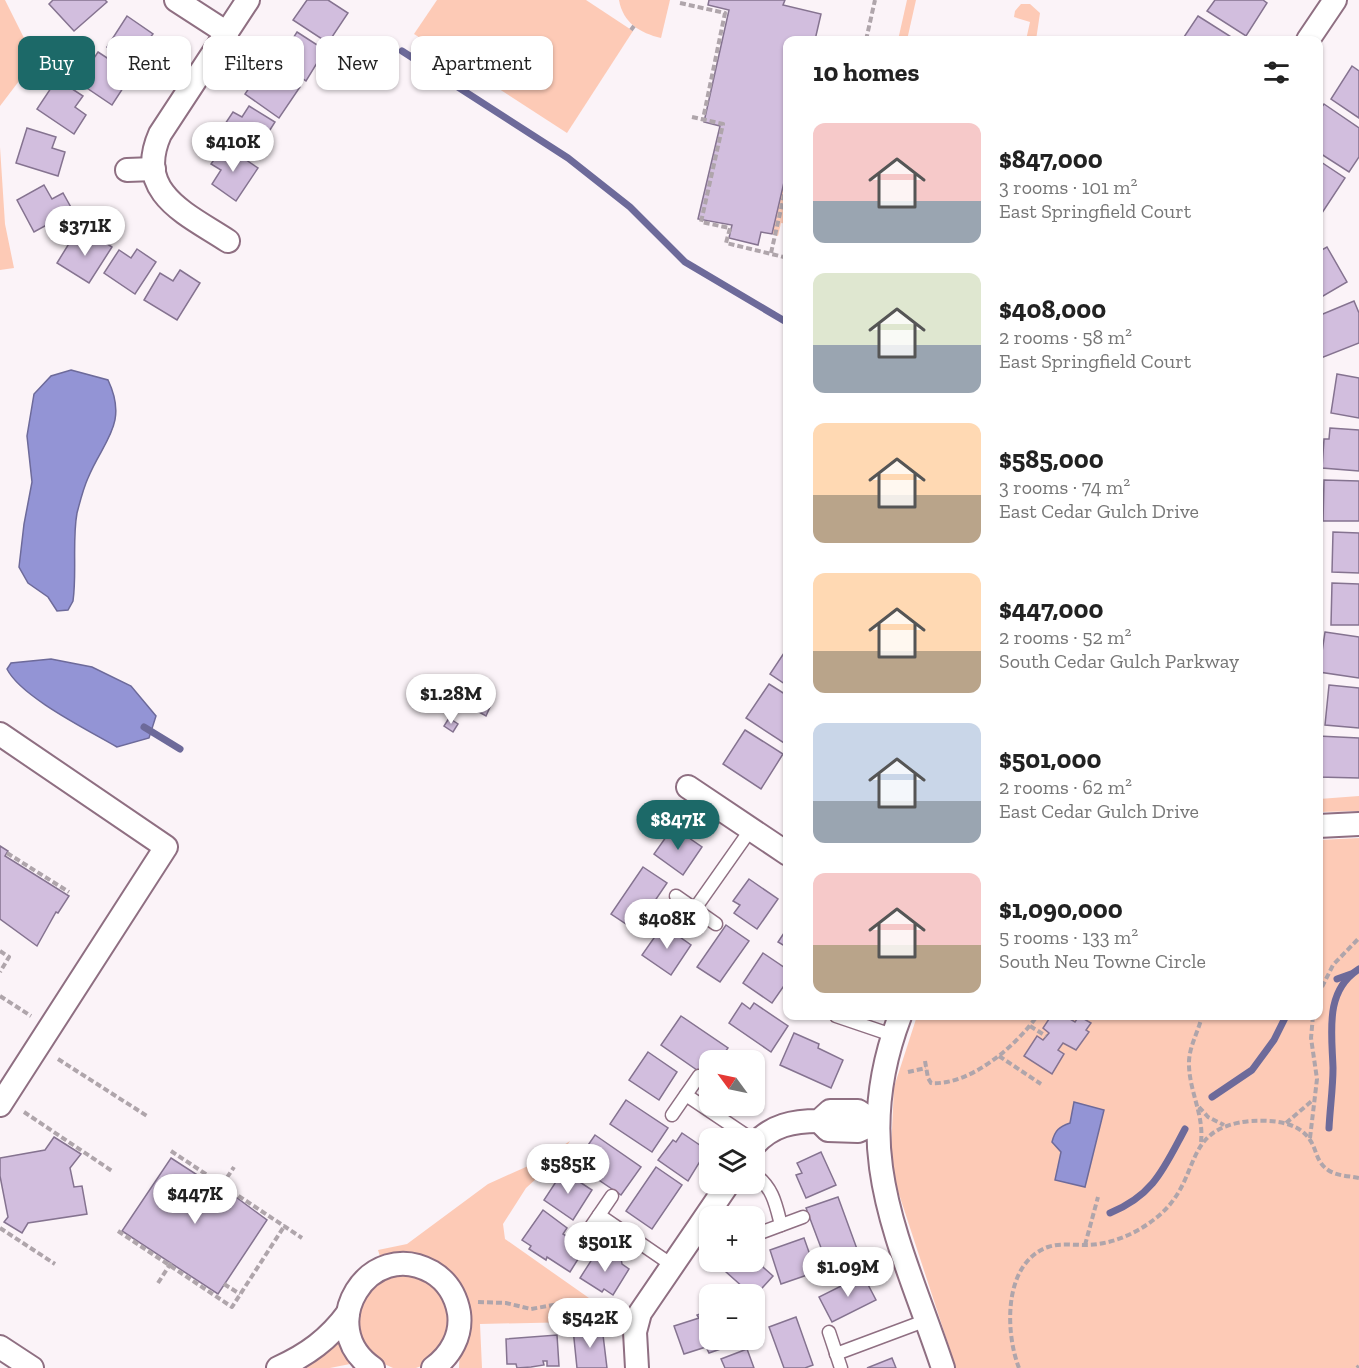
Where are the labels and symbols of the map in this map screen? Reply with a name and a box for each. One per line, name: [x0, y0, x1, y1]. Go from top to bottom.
pin: $410K: [191, 122, 275, 173]
pin: $371K: [43, 206, 127, 257]
pin: $1.28M: [402, 674, 500, 725]
pin: $847K: [636, 800, 720, 851]
pin: $408K: [625, 899, 709, 950]
north arrow: [699, 1050, 765, 1116]
pin: $585K: [526, 1144, 610, 1195]
pin: $447K: [153, 1174, 237, 1225]
pin: $501K: [563, 1222, 647, 1273]
pin: $1.09M: [799, 1247, 897, 1298]
pin: $542K: [548, 1298, 632, 1349]

